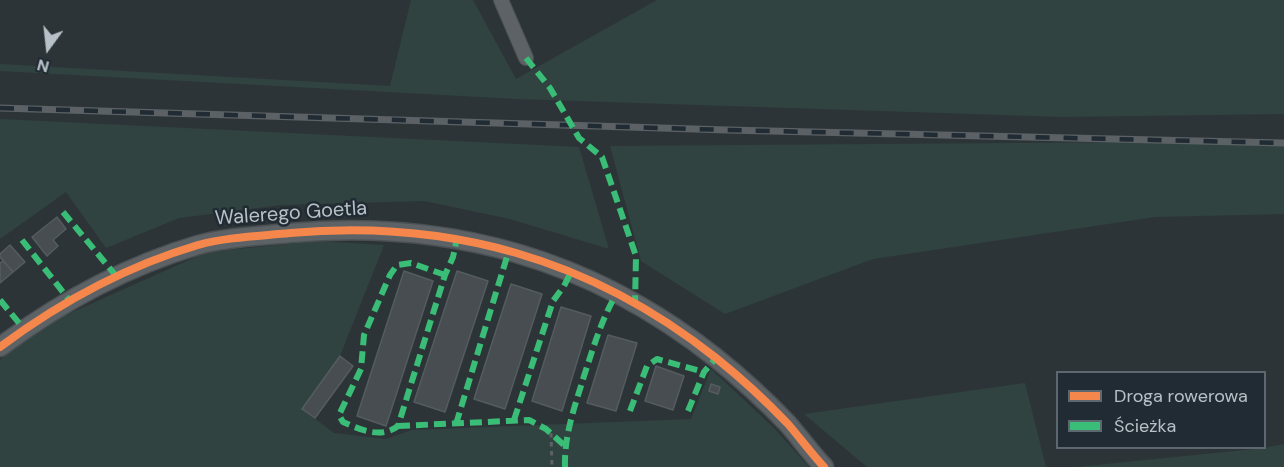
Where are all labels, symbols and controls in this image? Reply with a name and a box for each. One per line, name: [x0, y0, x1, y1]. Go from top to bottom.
north arrow: [18, 18, 78, 78]
text: N: [35, 54, 52, 78]
street label: Walerego Goetla: [214, 197, 368, 231]
legend: [1056, 371, 1266, 449]
text: Droga rowerowa: [1114, 384, 1248, 408]
text: Ścieżka: [1114, 414, 1176, 438]

